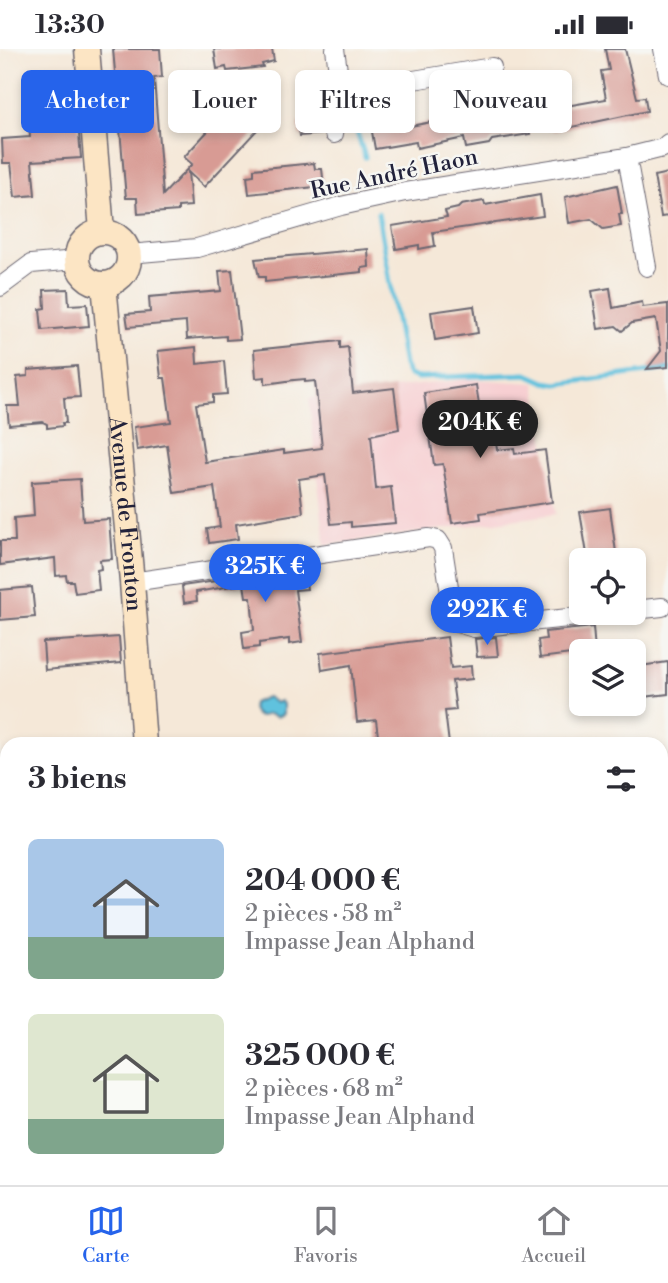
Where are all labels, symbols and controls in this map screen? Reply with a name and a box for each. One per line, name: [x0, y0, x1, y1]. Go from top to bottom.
text: 13:30: [35, 9, 105, 41]
chip: Acheter: [21, 70, 154, 133]
chip: Louer: [168, 70, 281, 133]
chip: Filtres: [295, 70, 415, 133]
chip: Nouveau: [429, 70, 572, 133]
street label: Rue André Haon: [308, 143, 481, 205]
pin: 204K €: [423, 401, 537, 460]
text: 204K €: [438, 409, 522, 437]
street label: Avenue de Fronton: [102, 414, 148, 613]
pin: 325K €: [208, 545, 322, 604]
map controls: [569, 548, 646, 716]
button: locate: [569, 548, 646, 625]
text: 325K €: [225, 553, 305, 581]
pin: 292K €: [430, 587, 544, 647]
text: 292K €: [447, 596, 527, 624]
button: layers: [569, 639, 646, 716]
text: 3 biens: [28, 760, 127, 798]
icon: filters: [602, 760, 640, 798]
text: 204 000 €: [245, 862, 400, 900]
icon: home: [84, 867, 168, 951]
text: 2 pièces · 58 m²: [245, 900, 402, 928]
text: Impasse Jean Alphand: [245, 928, 475, 956]
text: 325 000 €: [245, 1037, 395, 1075]
icon: home: [84, 1042, 168, 1126]
text: 2 pièces · 68 m²: [245, 1075, 403, 1103]
text: Impasse Jean Alphand: [245, 1103, 475, 1131]
tab: Carte: [82, 1202, 130, 1268]
tab: Favoris: [294, 1202, 358, 1268]
tab: Accueil: [522, 1202, 586, 1268]

